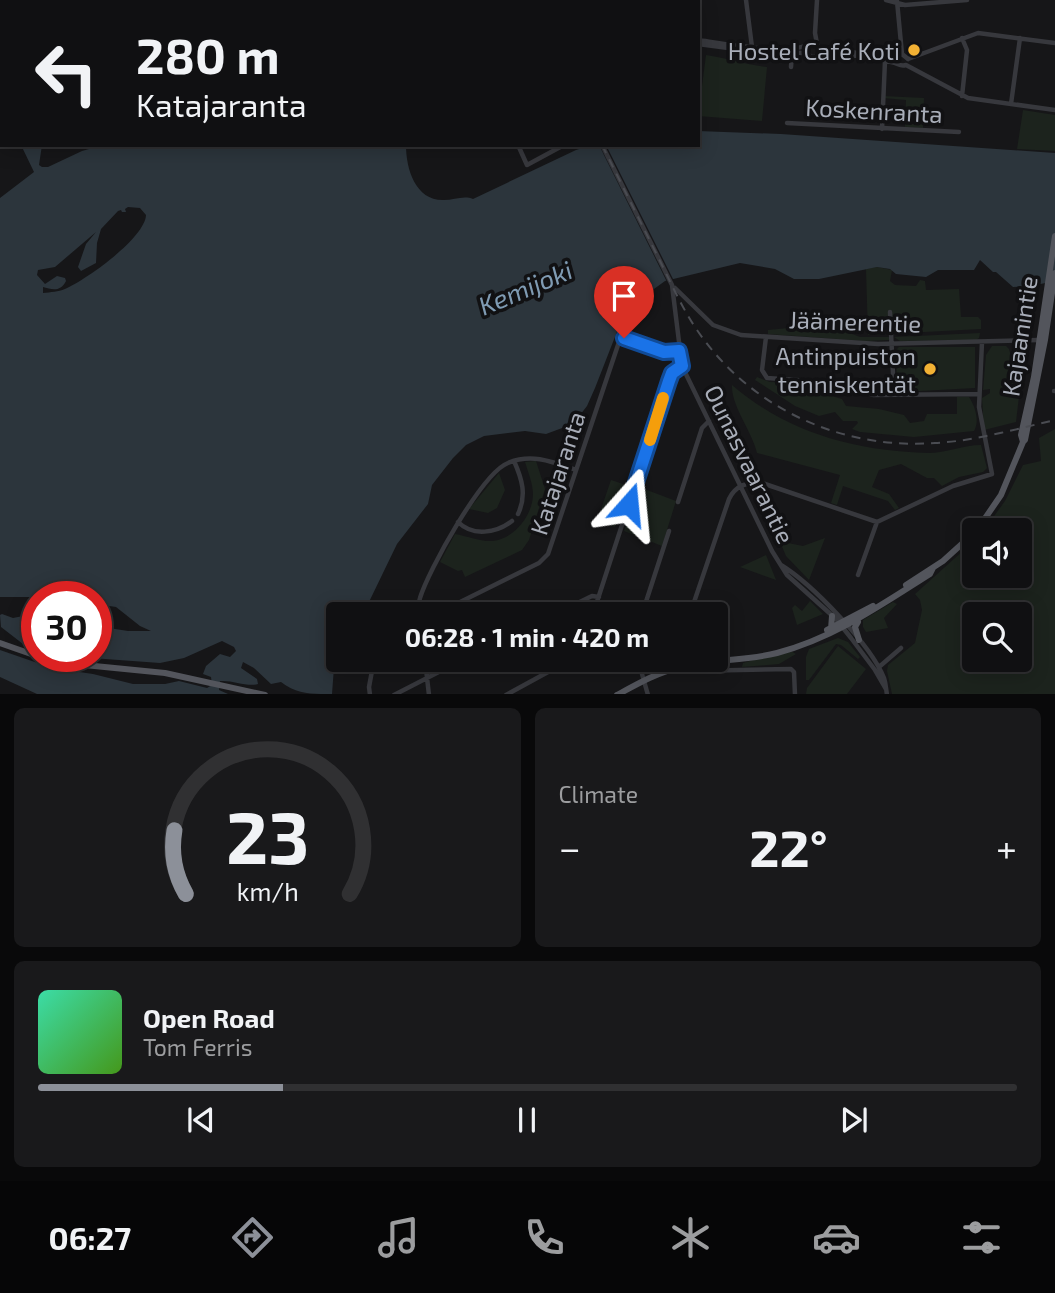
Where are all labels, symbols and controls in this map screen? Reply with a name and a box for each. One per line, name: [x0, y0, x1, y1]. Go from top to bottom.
text: 280 m: [136, 25, 280, 84]
icon: left: [21, 28, 112, 119]
place label: Hostel Café Koti: [728, 36, 900, 65]
marker: Hostel Café Koti: [906, 42, 922, 58]
text: Katajaranta: [136, 85, 307, 123]
street label: Koskenranta: [805, 92, 943, 128]
water label: Kemijoki: [473, 253, 577, 321]
pin: [594, 266, 654, 338]
street label: Kajaanintie: [995, 274, 1043, 398]
icon: arrive: [605, 277, 643, 315]
street label: Jäämerentie: [788, 304, 922, 338]
place label: Antinpuiston tenniskentät: [776, 341, 916, 398]
marker: Antinpuiston tenniskentät: [922, 361, 938, 377]
street label: Ounasvaarantie: [699, 380, 801, 548]
street label: Katajaranta: [523, 408, 591, 538]
position arrow: [592, 467, 666, 541]
map controls: [962, 518, 1032, 672]
button: sound: [962, 518, 1032, 588]
speed limit sign: 30: [21, 581, 112, 672]
button: search: [962, 602, 1032, 672]
text: 06:28 · 1 min · 420 m: [405, 621, 649, 652]
text: Climate: [559, 780, 638, 808]
text: 23: [225, 791, 309, 879]
text: 22°: [749, 815, 828, 877]
text: −: [559, 824, 581, 870]
text: +: [996, 824, 1017, 870]
text: km/h: [236, 875, 298, 905]
text: Open Road: [143, 1002, 275, 1033]
text: Tom Ferris: [143, 1033, 252, 1061]
icon: previous: [182, 1101, 220, 1139]
icon: pause: [508, 1101, 546, 1139]
icon: next: [835, 1101, 873, 1139]
icon: directions: [228, 1213, 277, 1262]
icon: music: [374, 1213, 423, 1262]
icon: phone: [520, 1213, 569, 1262]
icon: climate: [666, 1213, 715, 1262]
icon: car: [812, 1213, 861, 1262]
icon: filters: [957, 1213, 1006, 1262]
text: 06:27: [48, 1218, 131, 1256]

